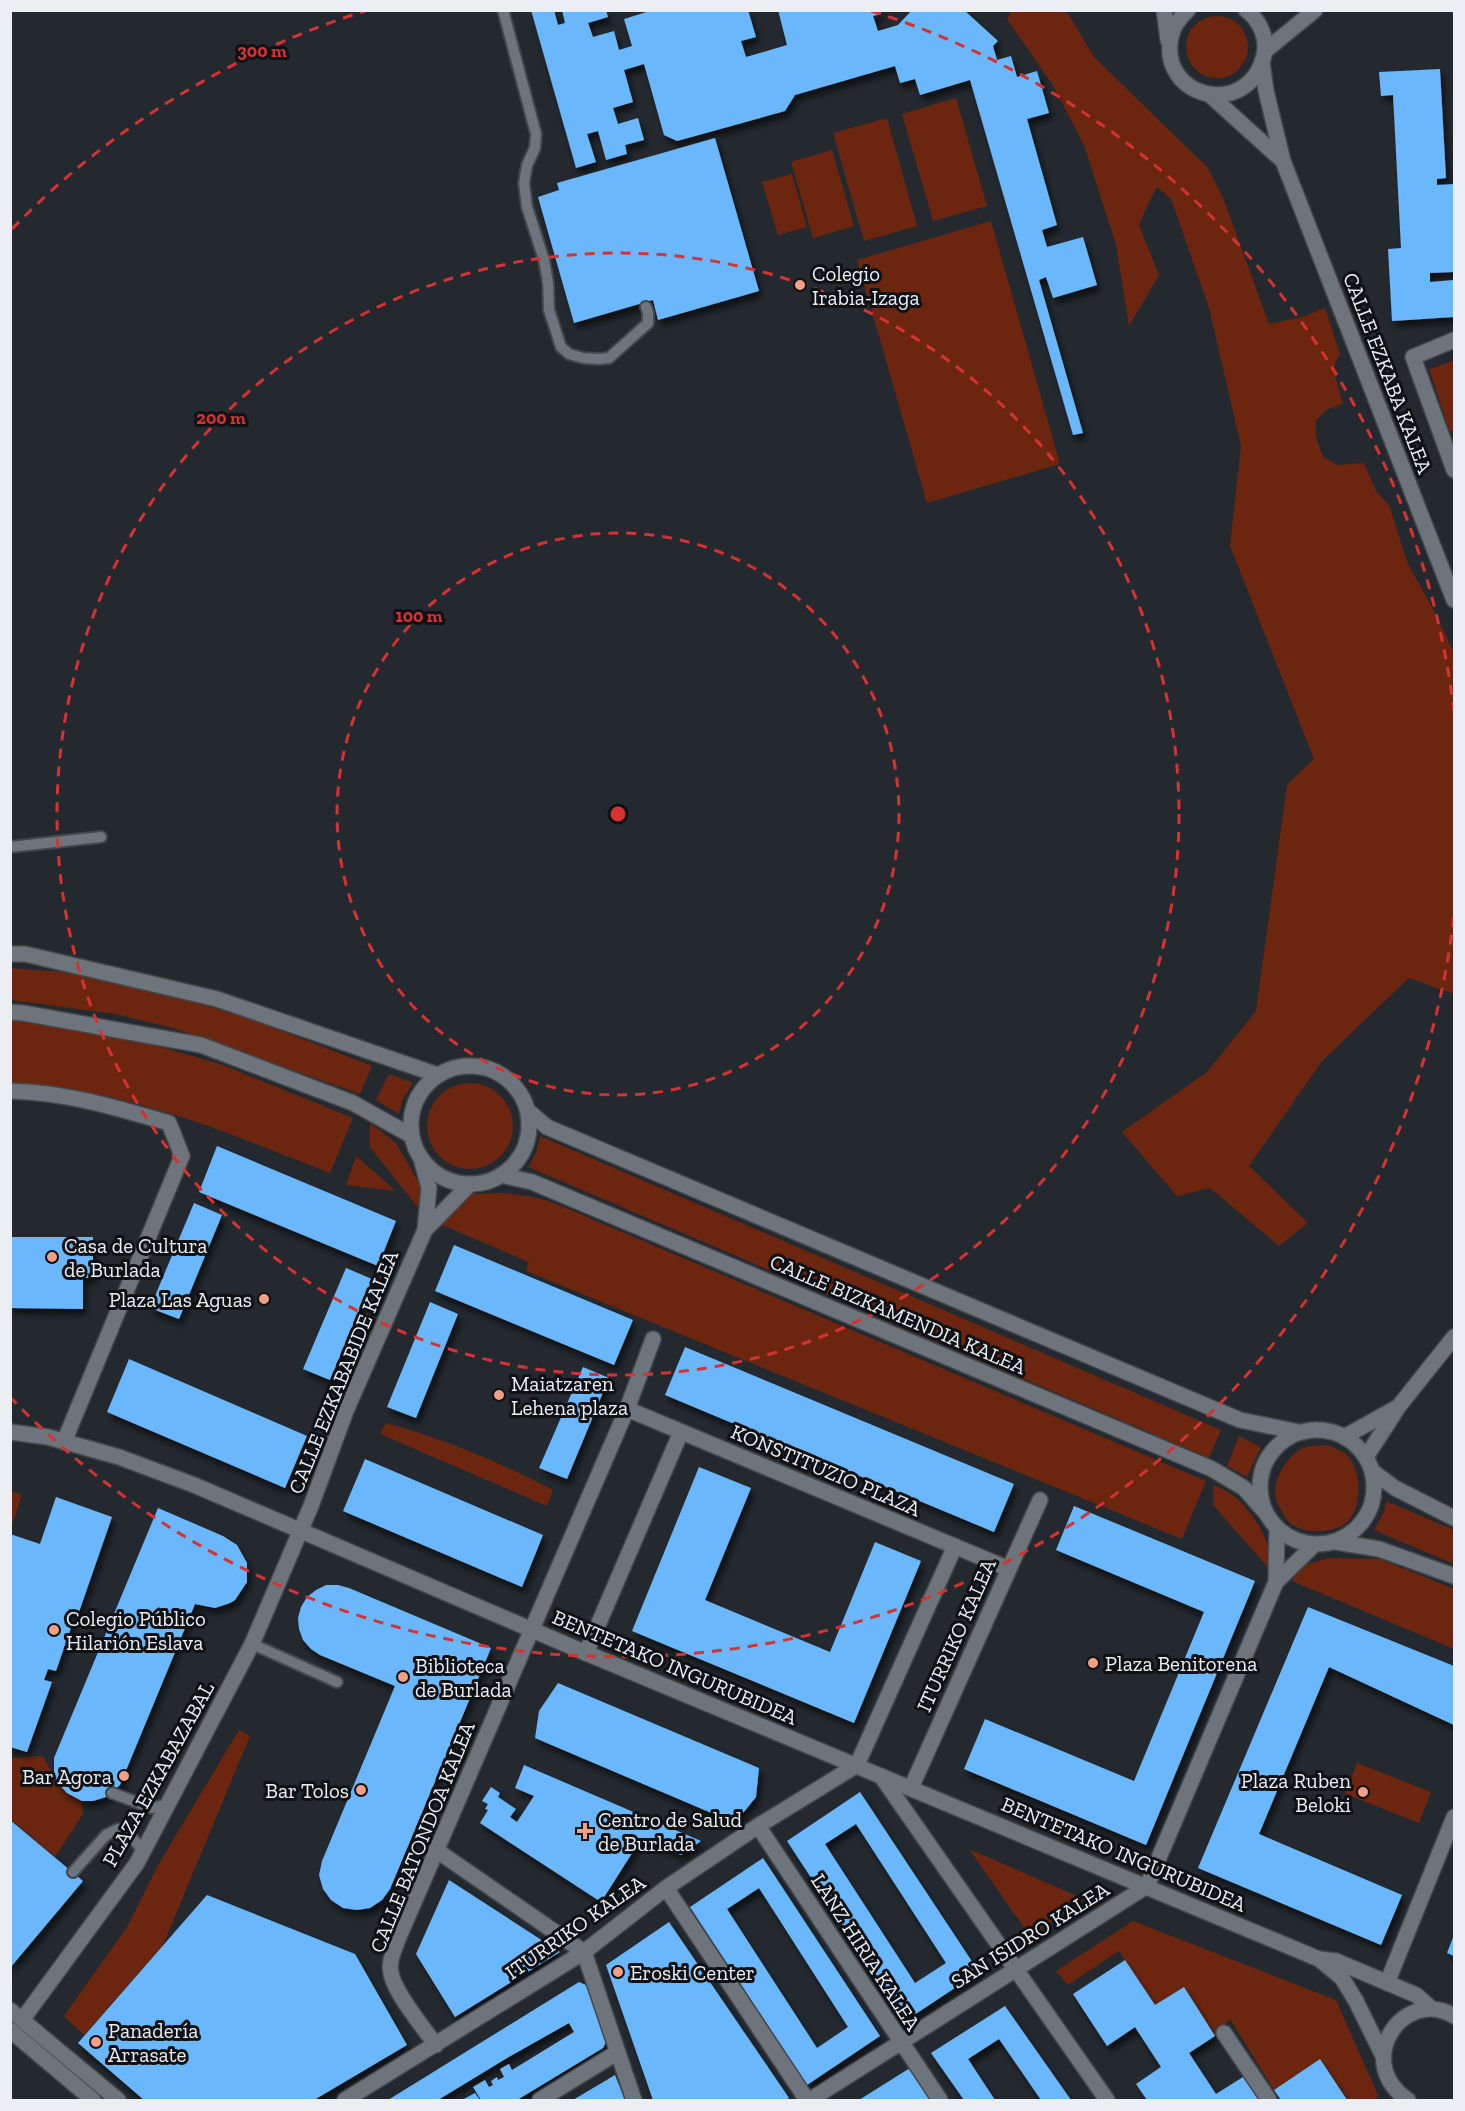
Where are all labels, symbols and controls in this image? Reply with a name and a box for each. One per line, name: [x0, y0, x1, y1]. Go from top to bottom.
text: 300 m: [237, 40, 287, 62]
place label: Colegio Irabia-Izaga: [812, 261, 920, 310]
street label: CALLE EZKABA KALEA: [1338, 269, 1438, 477]
marker: Colegio Irabia-Izaga: [793, 278, 807, 292]
text: 200 m: [196, 407, 246, 429]
text: 100 m: [395, 605, 443, 627]
centre of rings: [608, 804, 628, 824]
place label: Casa de Cultura de Burlada: [64, 1233, 207, 1282]
street label: CALLE EZKABABIDE KALEA: [283, 1246, 403, 1497]
street label: CALLE BIZKAMENDIA KALEA: [766, 1249, 1030, 1380]
marker: Casa de Cultura de Burlada: [45, 1250, 59, 1264]
place label: Plaza Las Aguas: [109, 1287, 252, 1312]
marker: Plaza Las Aguas: [257, 1292, 271, 1306]
place label: Maiatzaren Lehena plaza: [511, 1371, 628, 1420]
marker: Maiatzaren Lehena plaza: [492, 1388, 506, 1402]
street label: KONSTITUZIO PLAZA: [727, 1419, 925, 1521]
street label: ITURRIKO KALEA: [911, 1554, 1001, 1715]
street label: BENTETAKO INGURUBIDEA: [549, 1604, 802, 1730]
place label: Colegio Público Hilarión Eslava: [66, 1606, 206, 1655]
marker: Colegio Público Hilarión Eslava: [47, 1623, 61, 1637]
place label: Plaza Benitorena: [1105, 1651, 1257, 1676]
place label: Biblioteca de Burlada: [415, 1653, 512, 1702]
marker: Plaza Benitorena: [1086, 1656, 1100, 1670]
marker: Biblioteca de Burlada: [396, 1670, 410, 1684]
street label: PLAZA EZKABAZABAL: [97, 1677, 219, 1871]
street label: CALLE BATONDOA KALEA: [364, 1717, 480, 1956]
place label: Bar Agora: [22, 1764, 112, 1789]
place label: Plaza Ruben Beloki: [1241, 1768, 1351, 1817]
marker: Bar Agora: [117, 1769, 131, 1783]
place label: Bar Tolos: [265, 1778, 349, 1803]
marker: Bar Tolos: [354, 1783, 368, 1797]
marker: Plaza Ruben Beloki: [1356, 1785, 1370, 1799]
street label: BENTETAKO INGURUBIDEA: [998, 1791, 1251, 1917]
place label: Centro de Salud de Burlada: [598, 1807, 742, 1856]
marker: Centro de Salud de Burlada: [576, 1822, 594, 1840]
street label: ITURRIKO KALEA: [500, 1869, 650, 1985]
street label: LANZ HIRIA KALEA: [806, 1869, 926, 2035]
street label: SAN ISIDRO KALEA: [947, 1876, 1114, 1994]
place label: Eroski Center: [630, 1960, 755, 1985]
marker: Eroski Center: [611, 1965, 625, 1979]
place label: Panadería Arrasate: [108, 2018, 199, 2067]
marker: Panadería Arrasate: [89, 2035, 103, 2049]

